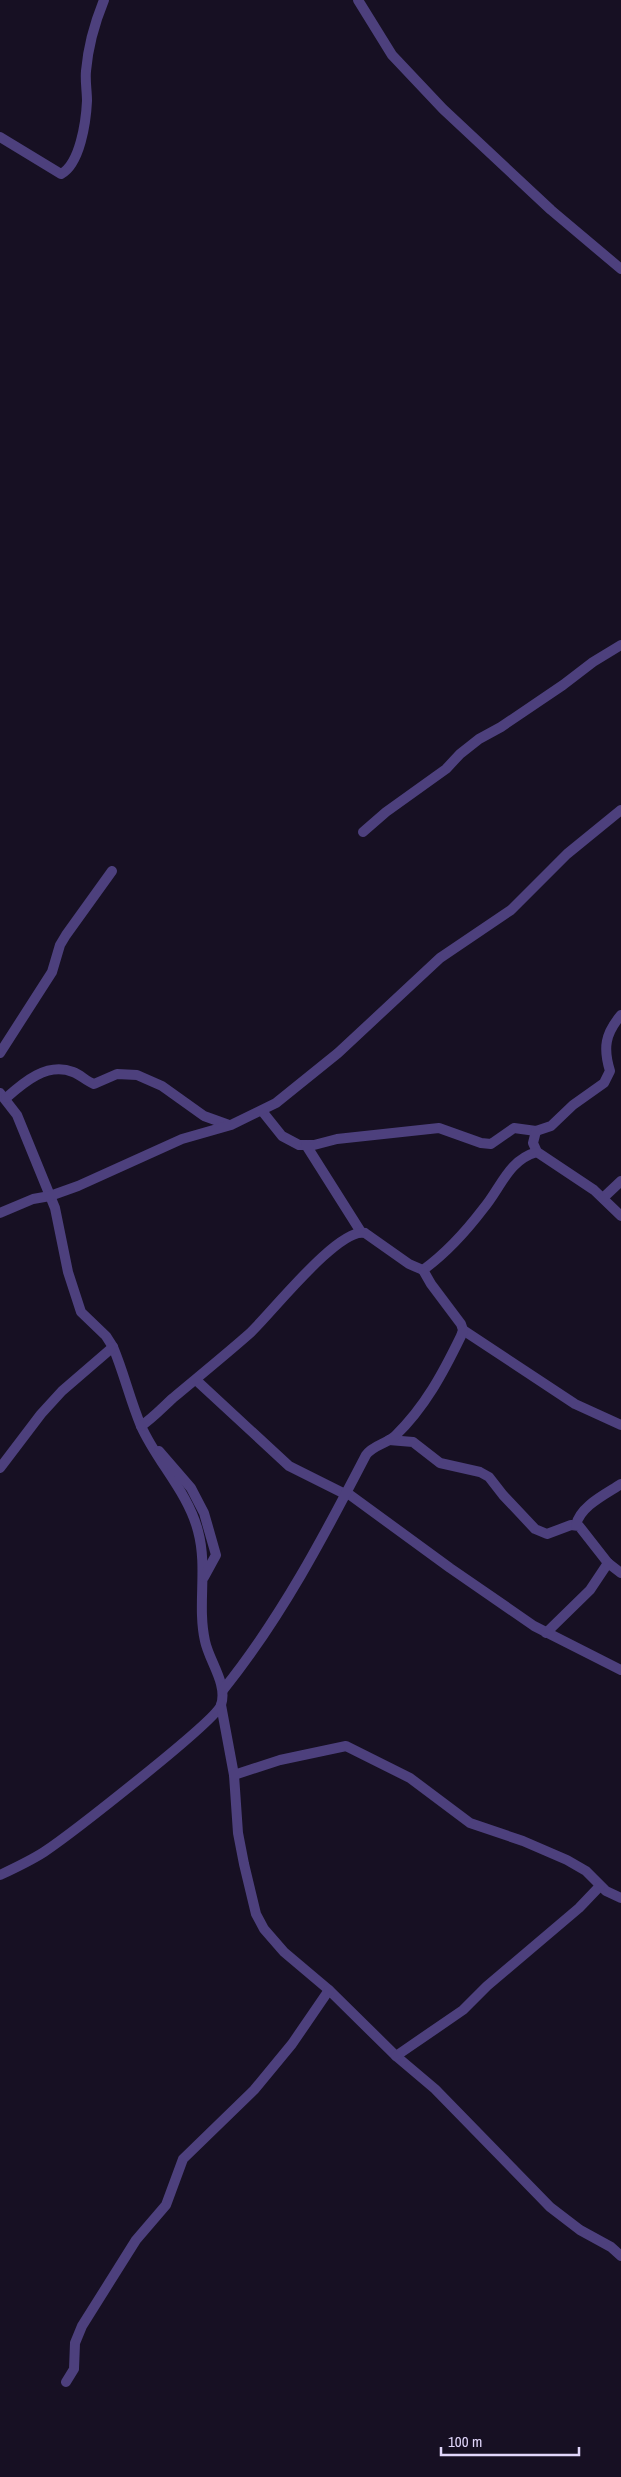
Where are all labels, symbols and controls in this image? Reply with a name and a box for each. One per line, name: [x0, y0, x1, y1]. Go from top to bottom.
scale bar: [441, 2424, 578, 2456]
text: 100 m: [448, 2431, 482, 2452]

